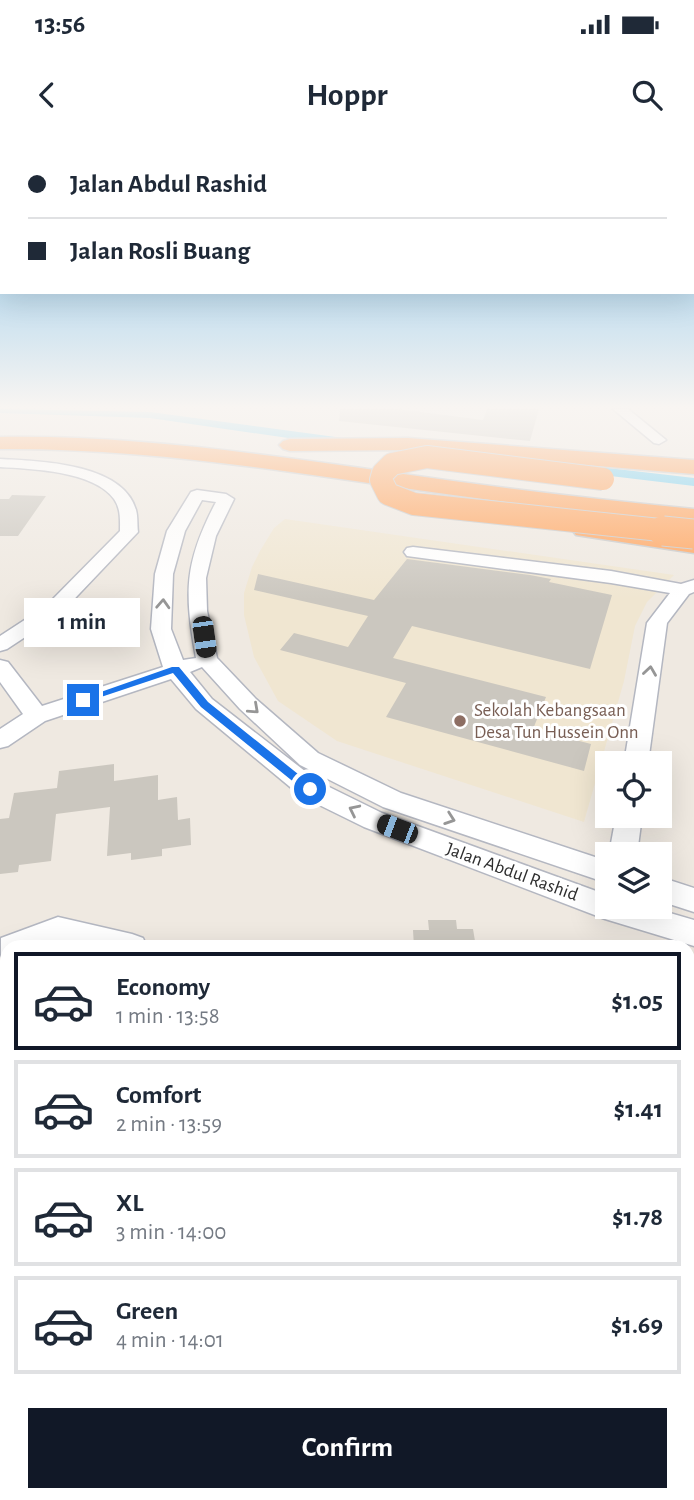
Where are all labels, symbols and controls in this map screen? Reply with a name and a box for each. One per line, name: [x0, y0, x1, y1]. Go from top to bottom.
text: 13:56: [35, 11, 85, 37]
icon: back: [28, 76, 66, 114]
icon: search: [628, 76, 666, 114]
text: Hoppr: [306, 79, 388, 111]
text: Jalan Abdul Rashid: [70, 171, 267, 197]
text: Jalan Rosli Buang: [70, 238, 250, 264]
callout: 1 min: [25, 598, 141, 648]
one-way arrow: [155, 598, 170, 609]
text: 1 min: [58, 611, 106, 634]
car: [191, 615, 218, 659]
one-way arrow: [642, 665, 657, 677]
route end: [67, 684, 99, 716]
one-way arrow: [246, 701, 259, 714]
place label: Sekolah Kebangsaan Desa Tun Hussein Onn: [474, 701, 639, 742]
marker: Sekolah Kebangsaan Desa Tun Hussein Onn: [452, 713, 468, 729]
map controls: [595, 751, 672, 919]
button: locate: [595, 751, 672, 828]
route start: [294, 773, 326, 805]
one-way arrow: [349, 805, 361, 819]
one-way arrow: [443, 811, 456, 825]
car: [374, 812, 421, 846]
street label: Jalan Abdul Rashid: [443, 839, 581, 905]
button: layers: [595, 842, 672, 919]
icon: car: [32, 970, 95, 1033]
text: Economy: [116, 974, 210, 1000]
text: $1.05: [611, 988, 663, 1014]
text: 1 min · 13:58: [116, 1005, 220, 1028]
icon: car: [32, 1078, 95, 1141]
text: Comfort: [116, 1082, 201, 1108]
text: $1.41: [614, 1096, 663, 1122]
text: 2 min · 13:59: [116, 1113, 222, 1136]
icon: car: [32, 1186, 95, 1249]
text: XL: [116, 1190, 143, 1216]
text: $1.78: [612, 1204, 663, 1230]
text: 3 min · 14:00: [116, 1221, 227, 1244]
icon: car: [32, 1294, 95, 1357]
text: Green: [116, 1298, 178, 1324]
text: $1.69: [611, 1312, 663, 1338]
text: 4 min · 14:01: [116, 1329, 224, 1352]
button: Confirm: [28, 1408, 667, 1488]

